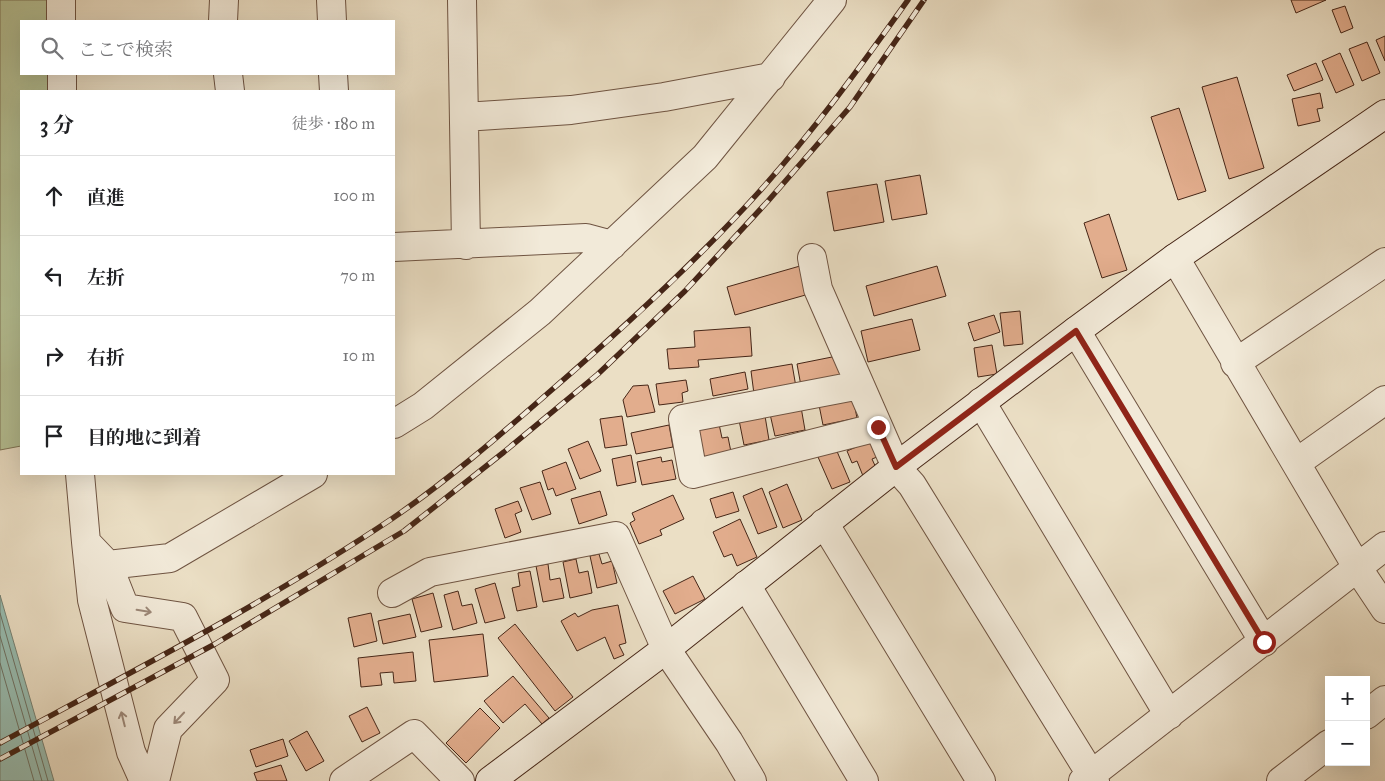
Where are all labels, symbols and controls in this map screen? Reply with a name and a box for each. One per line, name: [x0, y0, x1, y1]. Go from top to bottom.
search box: [20, 20, 395, 75]
icon: search: [38, 34, 66, 62]
text: ここで検索: [78, 38, 173, 61]
text: 3 分: [40, 112, 74, 138]
text: 徒歩 · 180 m: [292, 114, 375, 133]
icon: ahead: [40, 182, 68, 210]
text: 直進: [87, 186, 125, 209]
text: 100 m: [333, 186, 375, 205]
icon: left: [40, 262, 68, 290]
text: 左折: [87, 266, 125, 289]
text: 70 m: [340, 266, 375, 285]
icon: right: [40, 342, 68, 370]
text: 右折: [87, 346, 125, 369]
text: 10 m: [343, 346, 375, 365]
route end: [867, 416, 890, 439]
icon: arrive: [40, 422, 68, 450]
text: 目的地に到着: [87, 426, 201, 449]
one-way arrow: [136, 607, 152, 617]
route start: [1253, 631, 1276, 654]
map controls: [1325, 676, 1370, 766]
button: +: [1325, 676, 1370, 721]
one-way arrow: [117, 711, 127, 727]
one-way arrow: [173, 712, 185, 725]
button: −: [1325, 721, 1370, 766]

